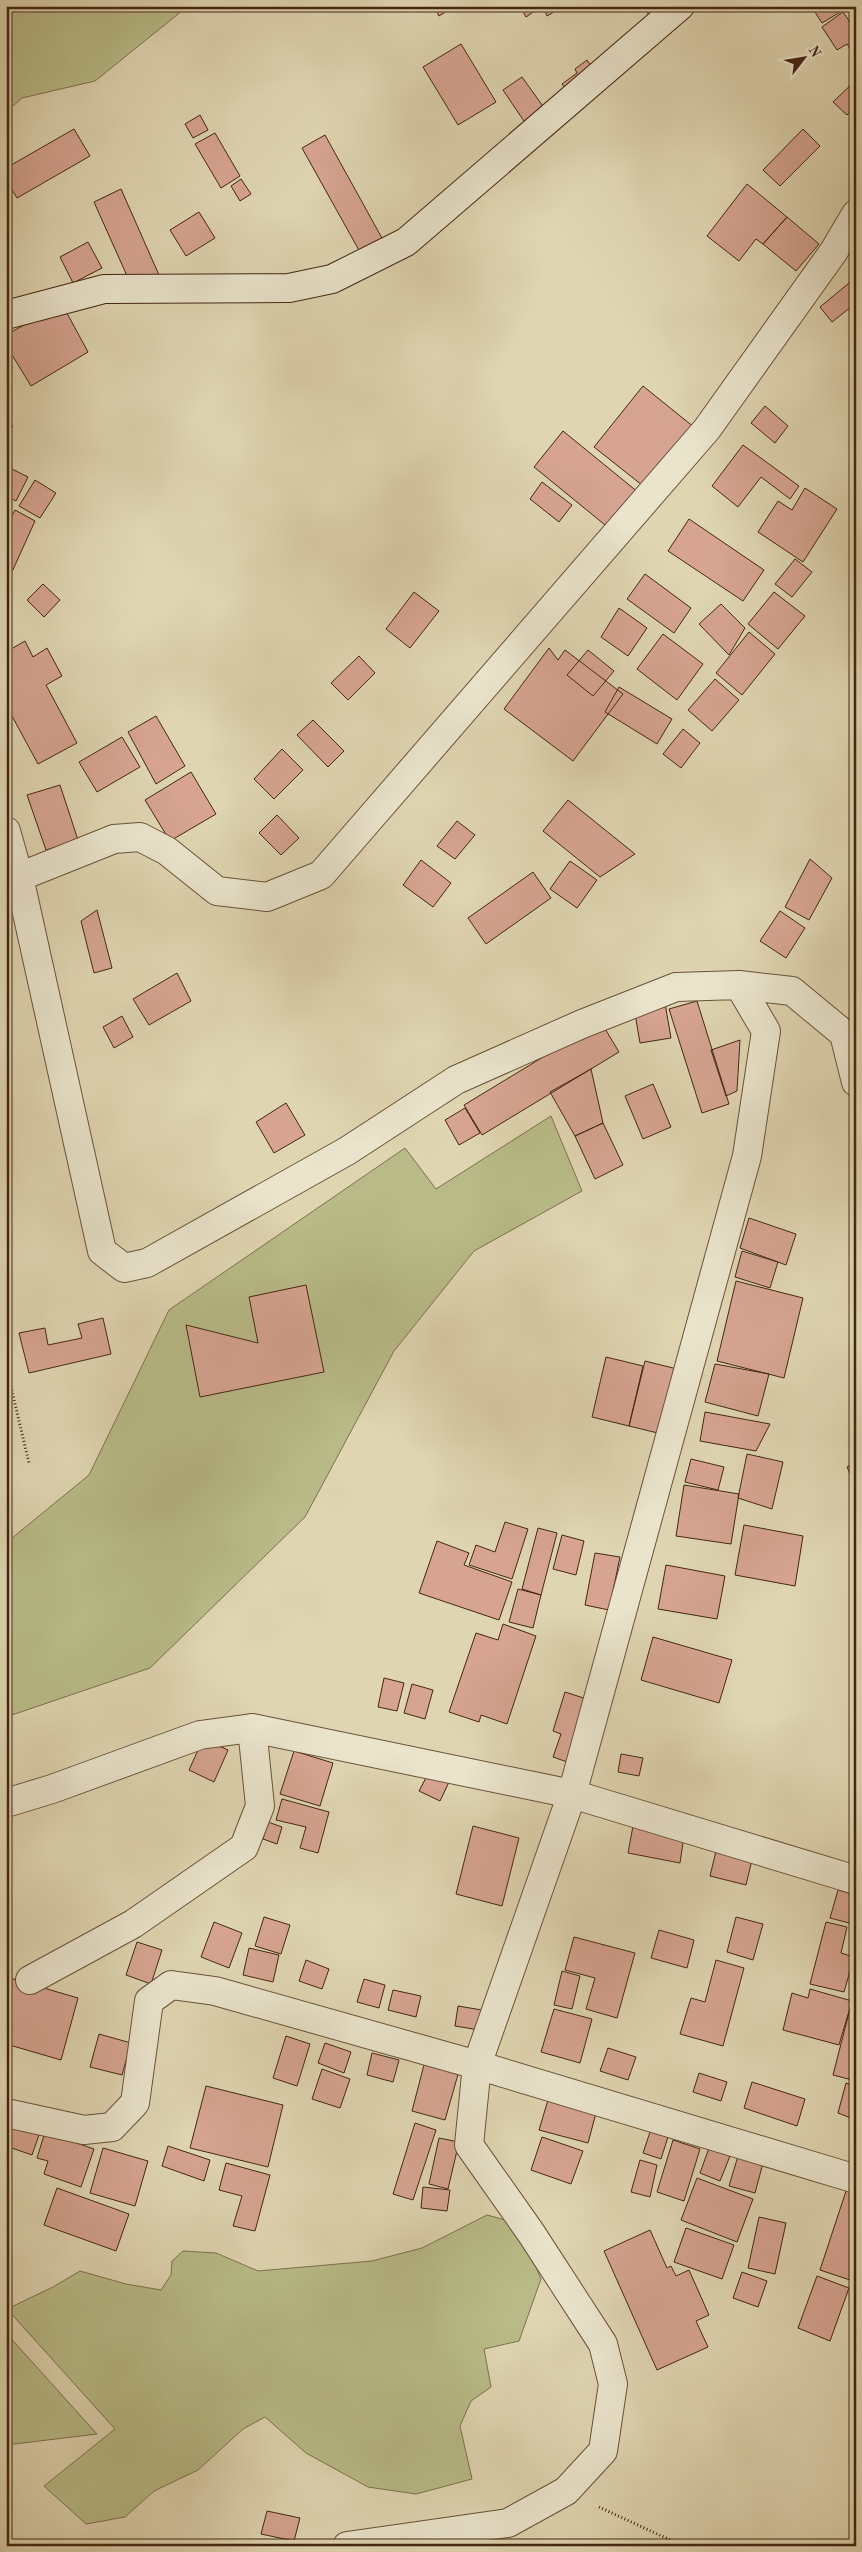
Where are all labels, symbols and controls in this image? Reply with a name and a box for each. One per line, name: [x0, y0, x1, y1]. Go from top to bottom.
north arrow: [780, 32, 830, 82]
text: N: [806, 44, 823, 60]

